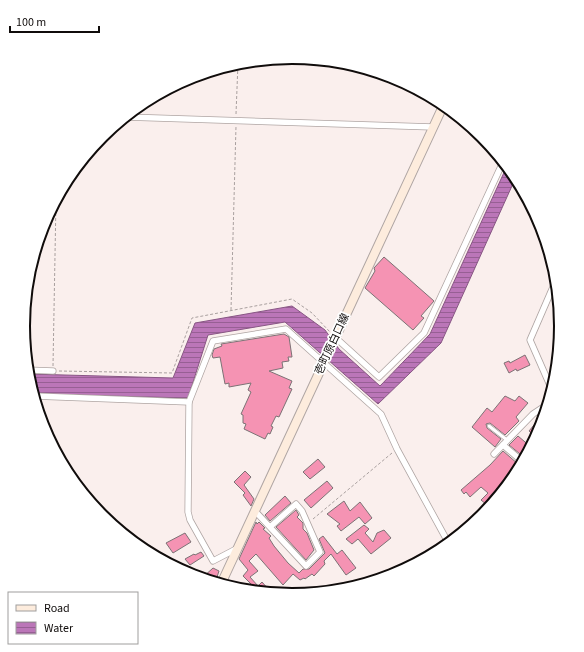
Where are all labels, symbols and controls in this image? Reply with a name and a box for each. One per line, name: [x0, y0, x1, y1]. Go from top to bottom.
scale bar: [10, 8, 99, 34]
text: 100 m: [16, 14, 46, 31]
street label: 壱町原白口線: [311, 311, 353, 377]
legend: [8, 592, 138, 644]
text: Road: [44, 600, 70, 617]
text: Water: [44, 620, 74, 637]

